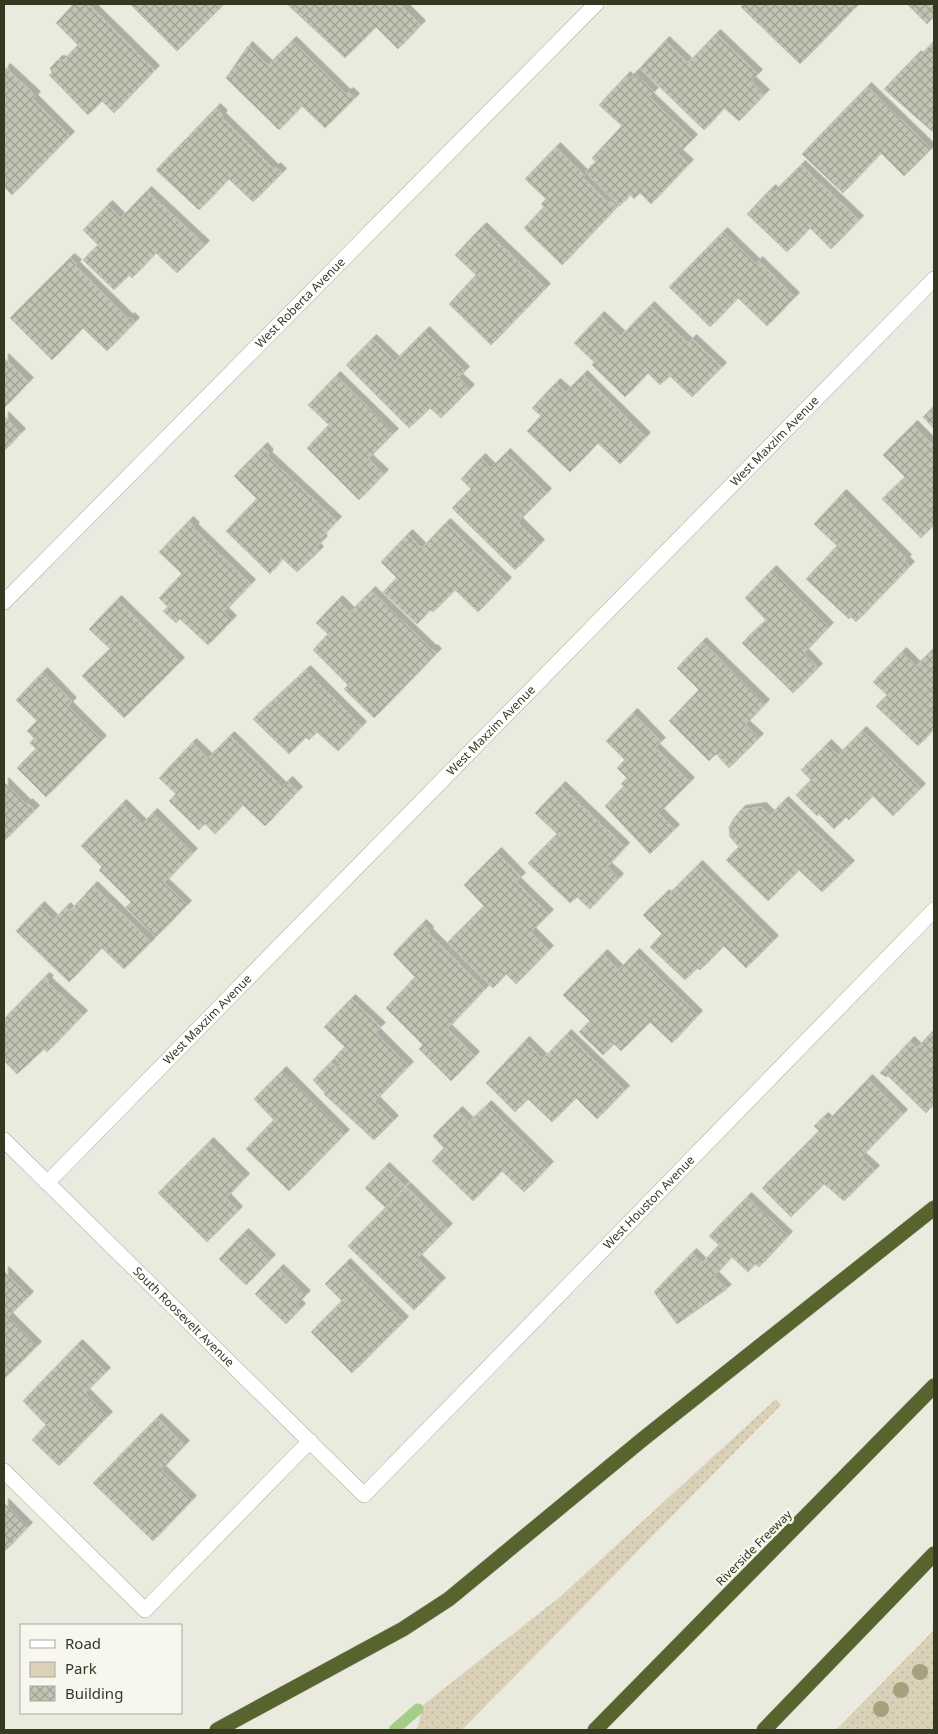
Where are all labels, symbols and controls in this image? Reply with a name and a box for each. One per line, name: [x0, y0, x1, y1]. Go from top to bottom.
street label: West Roberta Avenue: [251, 253, 349, 352]
street label: West Maxzim Avenue: [726, 392, 823, 490]
street label: West Maxzim Avenue: [443, 681, 539, 779]
street label: West Maxzim Avenue: [159, 970, 255, 1068]
street label: West Houston Avenue: [599, 1151, 698, 1253]
street label: South Roosevelt Avenue: [129, 1263, 238, 1371]
street label: Riverside Freeway: [712, 1505, 796, 1589]
legend: [20, 1624, 182, 1714]
text: Road: [65, 1633, 101, 1653]
text: Park: [65, 1658, 97, 1678]
text: Building: [65, 1683, 123, 1703]

